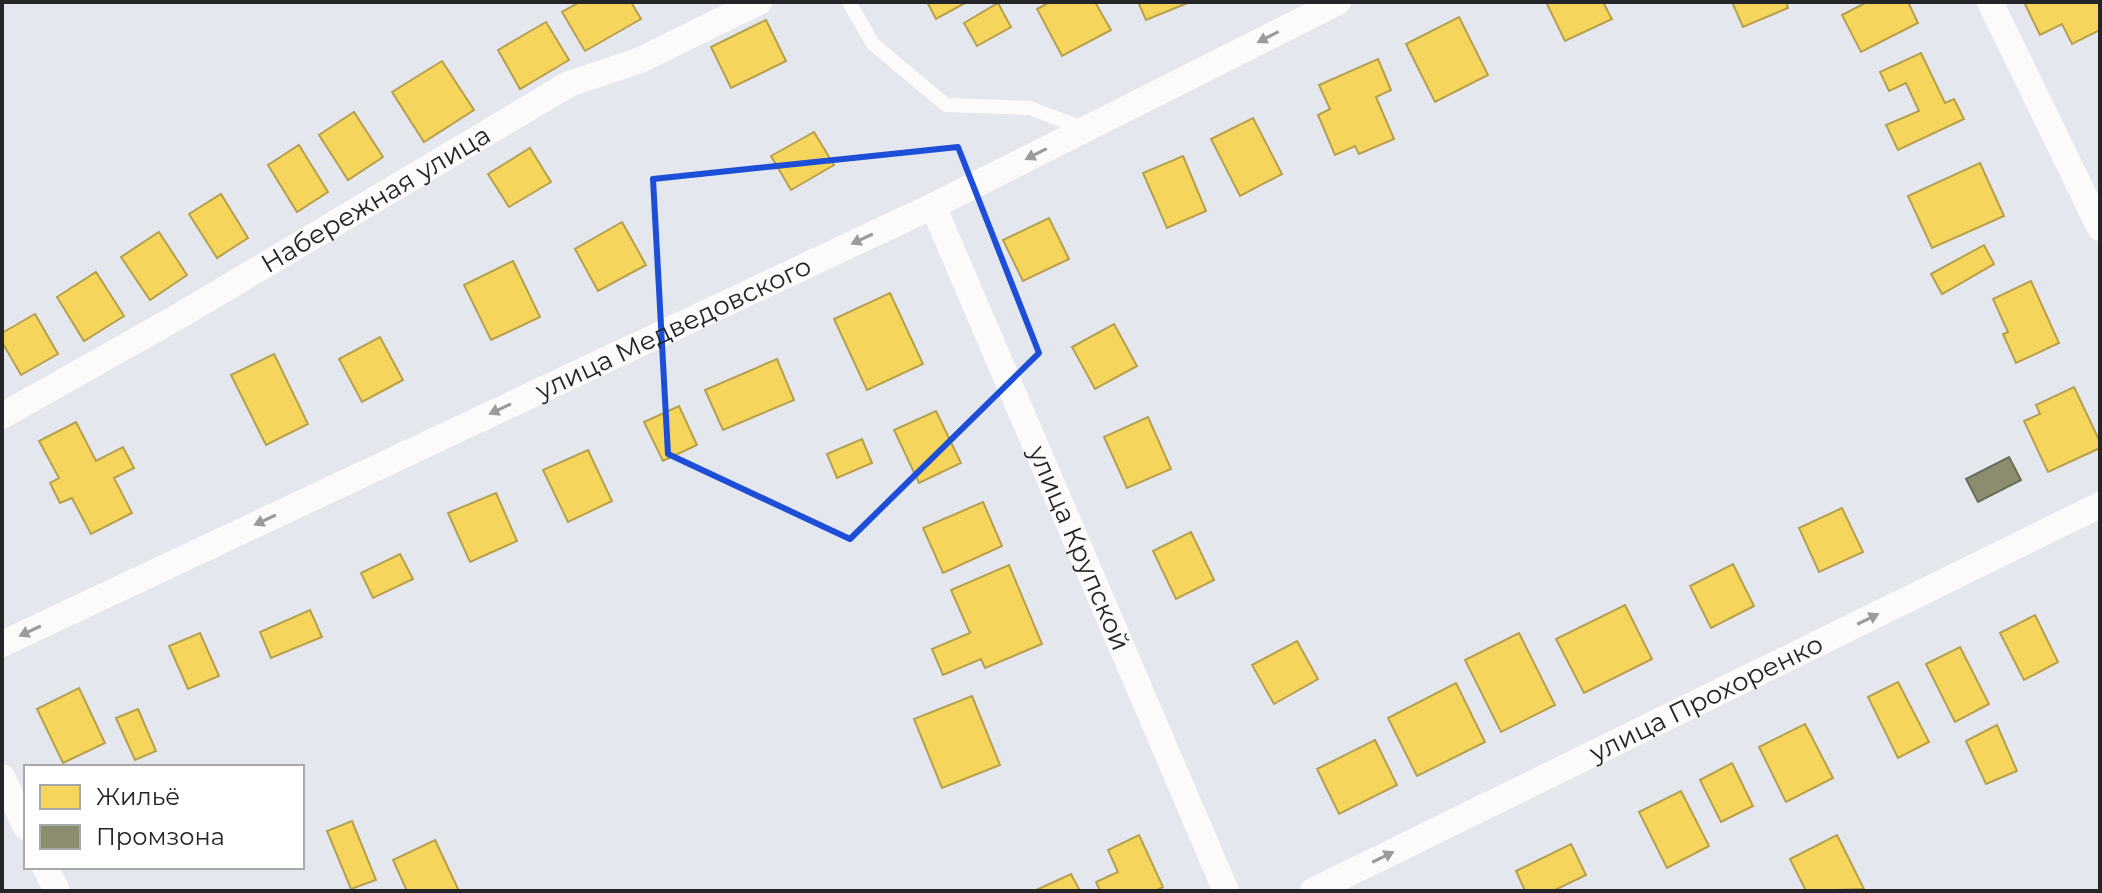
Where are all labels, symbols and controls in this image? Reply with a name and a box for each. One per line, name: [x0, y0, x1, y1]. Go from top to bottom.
one-way arrow: [1257, 30, 1280, 44]
street label: Набережная улица: [255, 119, 496, 280]
one-way arrow: [1025, 147, 1048, 160]
one-way arrow: [850, 232, 874, 246]
street label: улица Медведовского: [530, 250, 816, 407]
one-way arrow: [489, 402, 512, 416]
street label: улица Крупской: [1021, 440, 1137, 655]
one-way arrow: [253, 513, 277, 527]
one-way arrow: [1856, 612, 1879, 626]
one-way arrow: [18, 624, 41, 638]
street label: улица Прохоренко: [1583, 627, 1828, 769]
legend: [24, 765, 304, 869]
text: Жильё: [96, 782, 180, 811]
text: Промзона: [96, 822, 225, 851]
one-way arrow: [1371, 850, 1394, 863]

